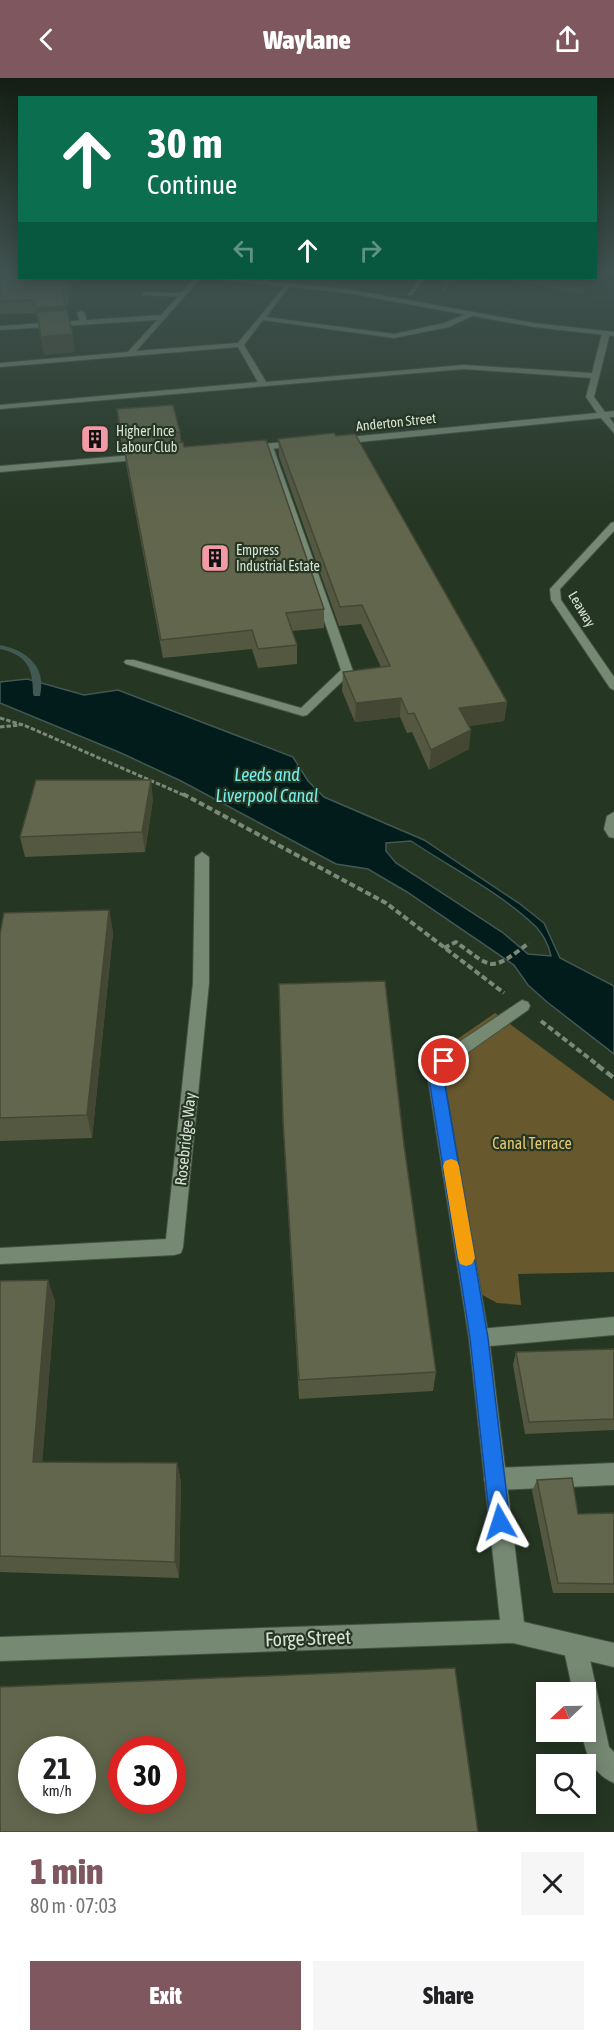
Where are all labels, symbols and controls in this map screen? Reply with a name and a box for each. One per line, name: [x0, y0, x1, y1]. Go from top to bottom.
icon: back: [30, 23, 63, 56]
icon: share: [551, 23, 584, 56]
text: Waylane: [263, 24, 351, 55]
text: 30 m: [147, 119, 222, 167]
icon: ahead: [48, 120, 126, 198]
text: Continue: [147, 169, 237, 200]
icon: left: [228, 234, 261, 267]
icon: ahead: [291, 234, 324, 267]
icon: right: [354, 234, 387, 267]
street label: Anderton Street: [355, 410, 437, 434]
building icon: Higher Ince Labour Club: [79, 423, 111, 455]
place label: Higher Ince Labour Club: [116, 423, 178, 455]
building icon: Empress Industrial Estate: [199, 542, 231, 574]
place label: Empress Industrial Estate: [236, 542, 320, 574]
street label: Leaway: [565, 588, 599, 630]
water label: Leeds and Liverpool Canal: [216, 764, 318, 806]
pin: [418, 1035, 469, 1086]
icon: arrive: [427, 1044, 460, 1077]
street label: Rosebridge Way: [171, 1091, 200, 1186]
park label: Canal Terrace: [492, 1134, 572, 1152]
position arrow: [468, 1490, 532, 1554]
street label: Forge Street: [264, 1624, 352, 1650]
north arrow: [536, 1682, 596, 1742]
map controls: [536, 1682, 596, 1814]
speed limit sign: 30: [108, 1736, 186, 1814]
text: 21: [43, 1751, 71, 1785]
button: search: [536, 1754, 596, 1814]
text: km/h: [42, 1782, 72, 1799]
text: 1 min: [30, 1850, 104, 1892]
button: close: [521, 1852, 584, 1915]
text: 80 m · 07:03: [30, 1894, 117, 1917]
button: Exit: [30, 1961, 301, 2030]
button: Share: [313, 1961, 584, 2030]

